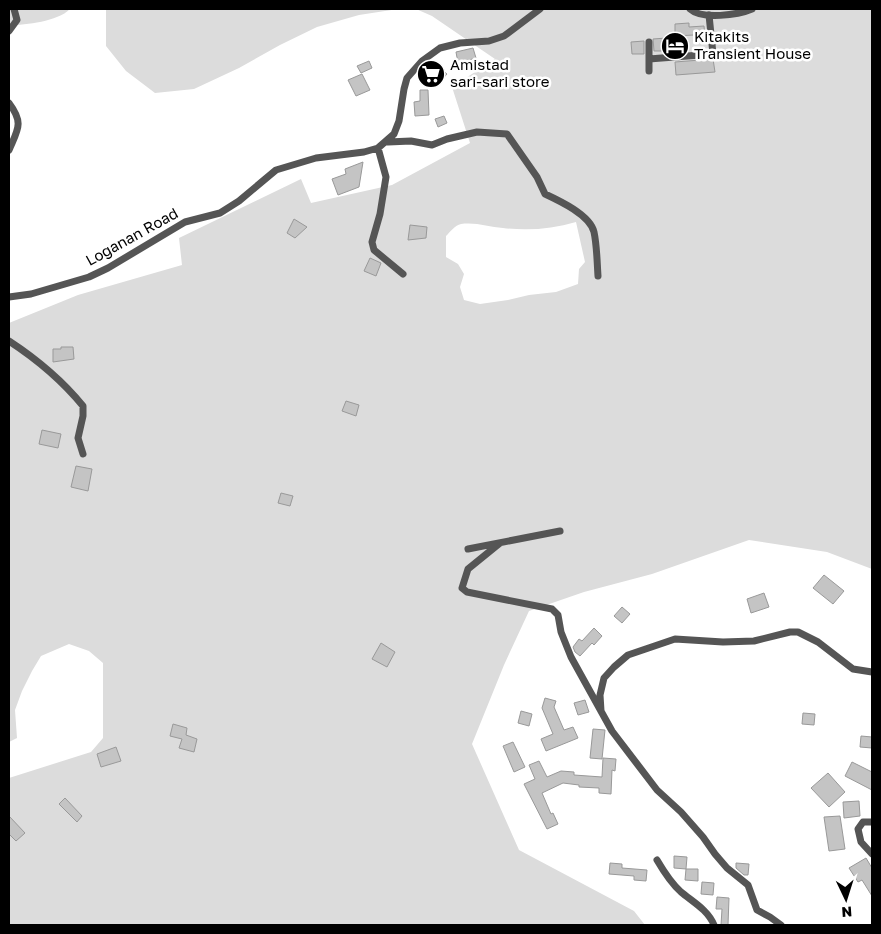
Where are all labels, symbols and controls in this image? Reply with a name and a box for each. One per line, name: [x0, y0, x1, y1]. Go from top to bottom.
place label: Kitakits Transient House: [694, 27, 811, 62]
hotel icon: Kitakits Transient House: [660, 31, 690, 61]
place label: Amistad sari-sari store: [450, 55, 550, 90]
supermarket icon: Amistad sari-sari store: [416, 59, 446, 89]
street label: Loganan Road: [82, 203, 181, 269]
north arrow: [821, 874, 871, 924]
text: N: [841, 904, 853, 921]

